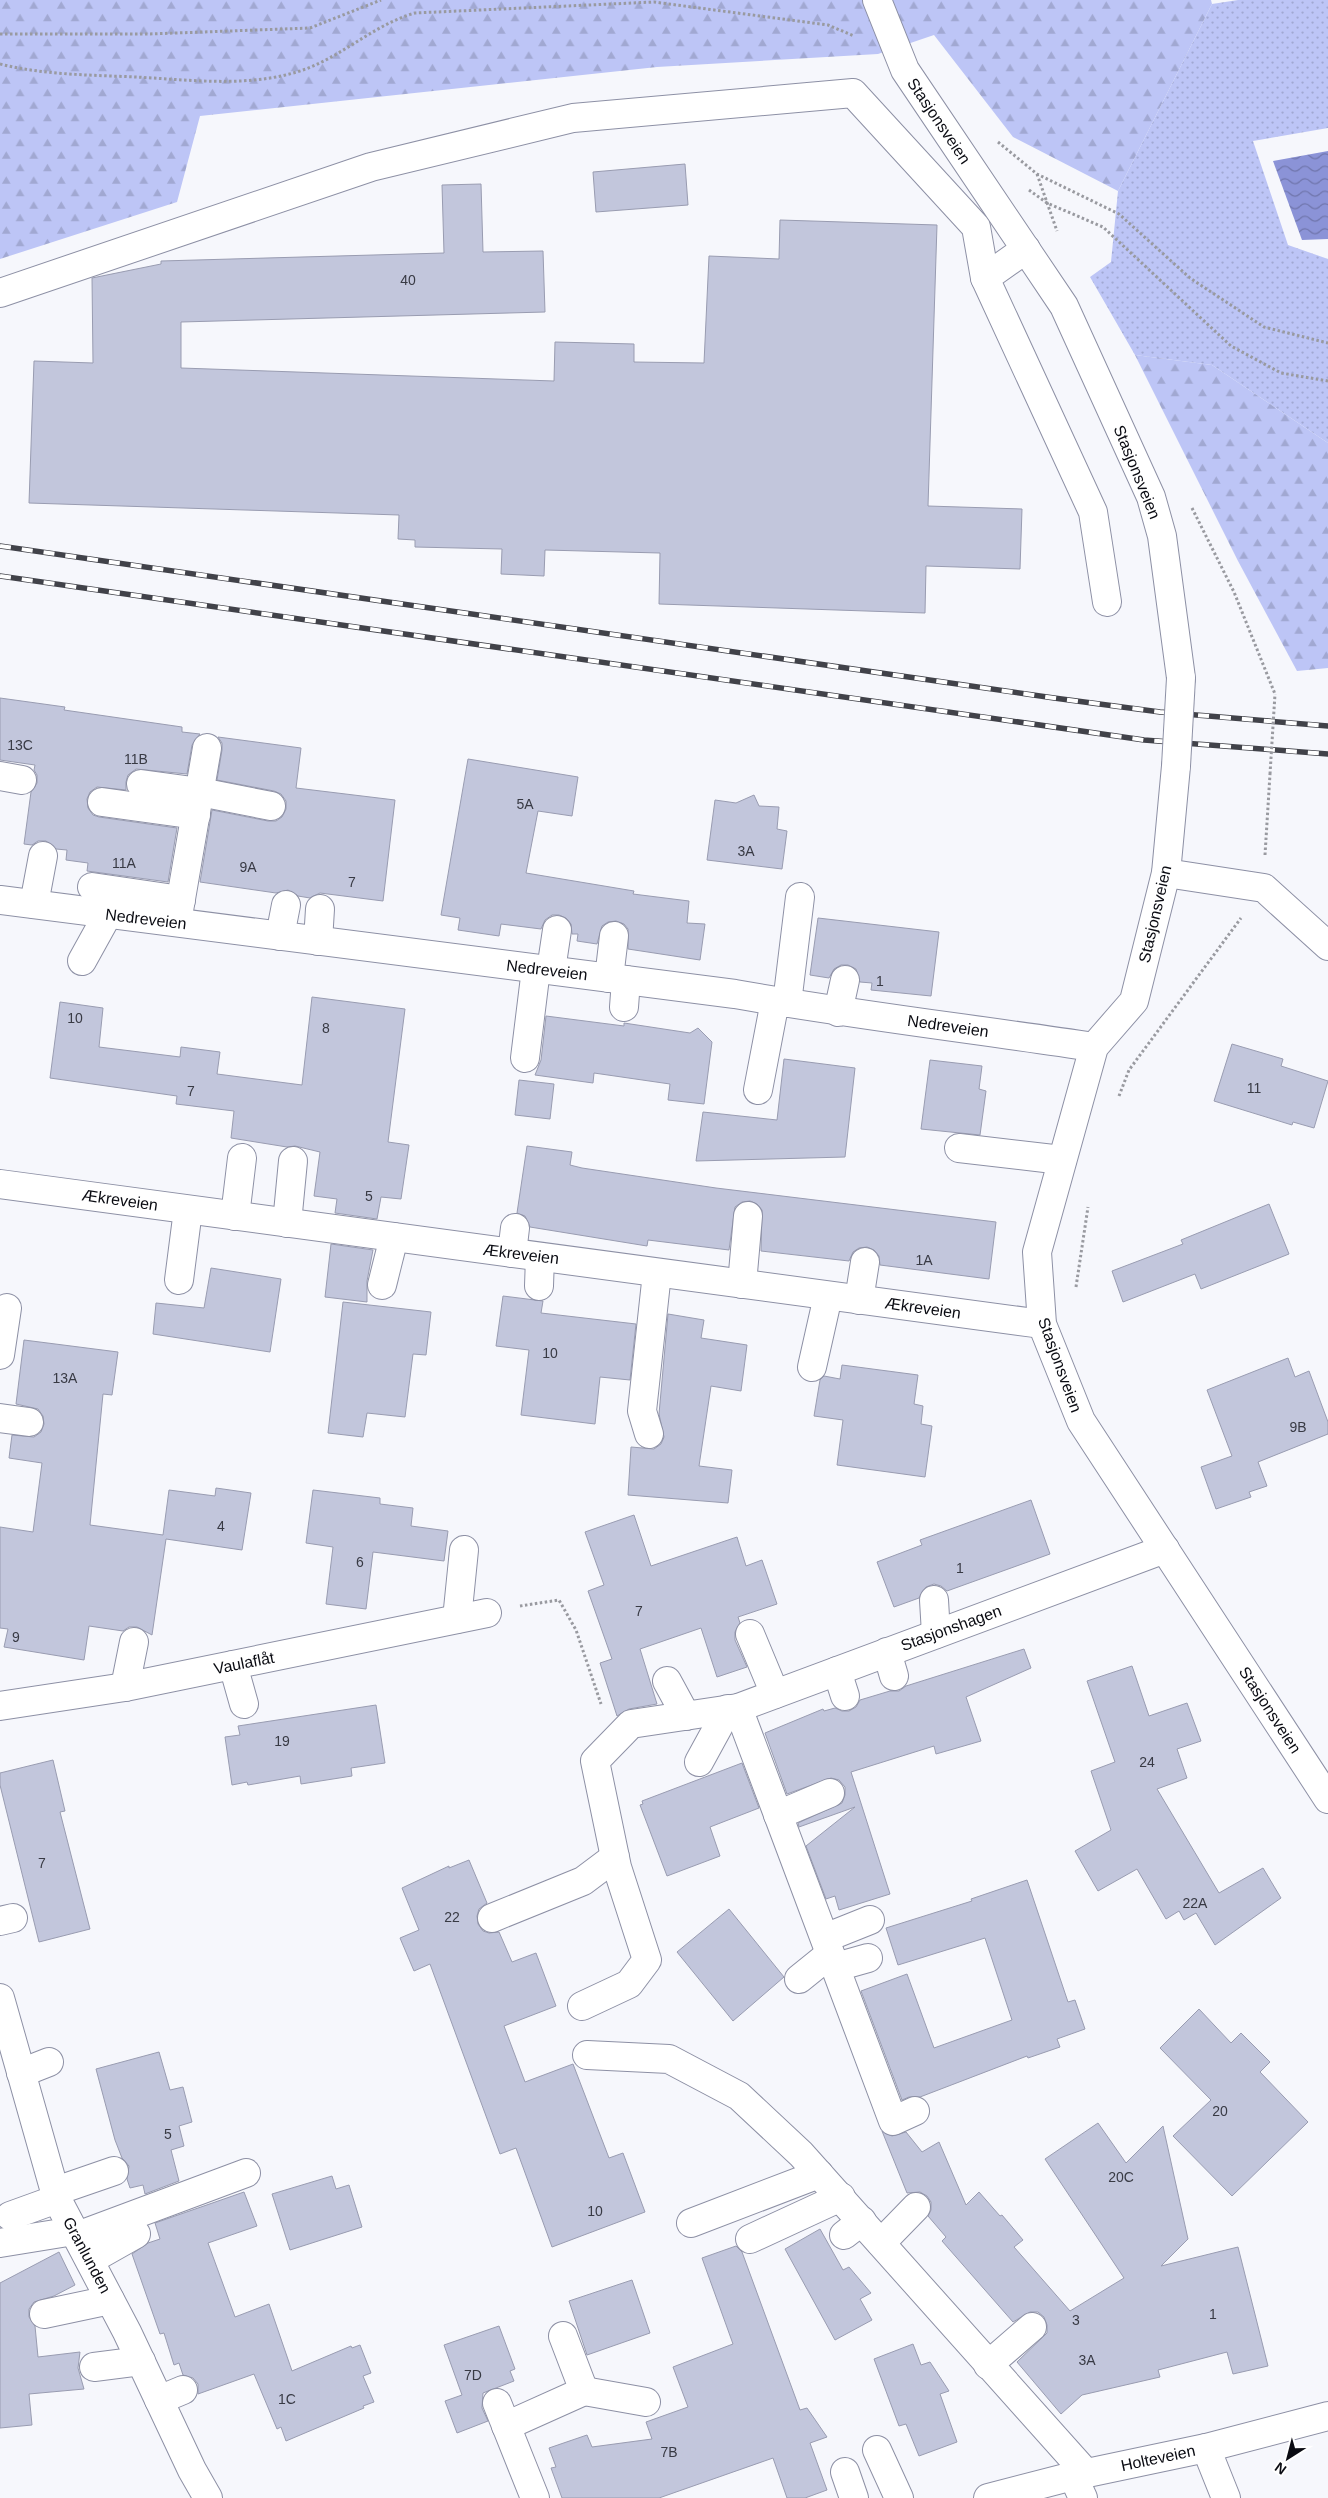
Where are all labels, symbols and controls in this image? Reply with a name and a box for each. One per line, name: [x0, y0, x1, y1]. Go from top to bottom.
street label: Stasjonsveien: [904, 75, 974, 167]
house number: 40: [400, 272, 416, 288]
street label: Stasjonsveien: [1110, 423, 1164, 521]
house number: 13C: [7, 737, 33, 753]
house number: 11B: [124, 751, 148, 767]
house number: 5A: [516, 796, 534, 812]
house number: 3A: [737, 843, 755, 859]
house number: 11A: [112, 855, 137, 871]
house number: 9A: [239, 859, 257, 875]
street label: Stasjonsveien: [1136, 864, 1174, 964]
house number: 7: [348, 874, 356, 890]
street label: Nedreveien: [104, 906, 188, 932]
street label: Nedreveien: [505, 957, 589, 983]
house number: 1: [876, 973, 884, 989]
house number: 10: [67, 1010, 83, 1026]
street label: Nedreveien: [906, 1012, 990, 1040]
house number: 8: [322, 1020, 330, 1036]
house number: 11: [1247, 1080, 1261, 1096]
house number: 7: [187, 1083, 195, 1099]
street label: Ækreveien: [81, 1186, 159, 1214]
house number: 5: [365, 1188, 373, 1204]
street label: Ækreveien: [482, 1241, 560, 1267]
house number: 1A: [915, 1252, 933, 1268]
street label: Ækreveien: [884, 1294, 962, 1322]
street label: Stasjonsveien: [1035, 1315, 1085, 1415]
house number: 10: [542, 1345, 558, 1361]
house number: 13A: [53, 1370, 78, 1386]
house number: 9B: [1289, 1419, 1307, 1435]
house number: 4: [217, 1518, 225, 1534]
house number: 6: [356, 1554, 364, 1570]
house number: 1: [956, 1560, 964, 1576]
street label: Stasjonshagen: [898, 1602, 1004, 1654]
house number: 7: [635, 1603, 643, 1619]
house number: 9: [12, 1629, 20, 1645]
street label: Vaulaflåt: [212, 1649, 276, 1677]
street label: Stasjonsveien: [1236, 1664, 1304, 1756]
house number: 19: [274, 1733, 290, 1749]
house number: 24: [1139, 1754, 1155, 1770]
house number: 7: [38, 1855, 46, 1871]
house number: 22A: [1183, 1895, 1208, 1911]
house number: 22: [444, 1909, 460, 1925]
house number: 20: [1212, 2103, 1228, 2119]
house number: 5: [164, 2126, 172, 2142]
house number: 20C: [1108, 2169, 1134, 2185]
house number: 10: [587, 2203, 603, 2219]
street label: Granlunden: [60, 2214, 114, 2296]
house number: 1: [1209, 2306, 1217, 2322]
house number: 3: [1072, 2312, 1080, 2328]
house number: 3A: [1078, 2352, 1096, 2368]
house number: 7D: [464, 2367, 482, 2383]
house number: 1C: [278, 2391, 296, 2407]
north arrow: [1263, 2433, 1313, 2483]
street label: Holteveien: [1119, 2442, 1197, 2474]
house number: 7B: [660, 2444, 678, 2460]
text: N: [1272, 2459, 1289, 2478]

